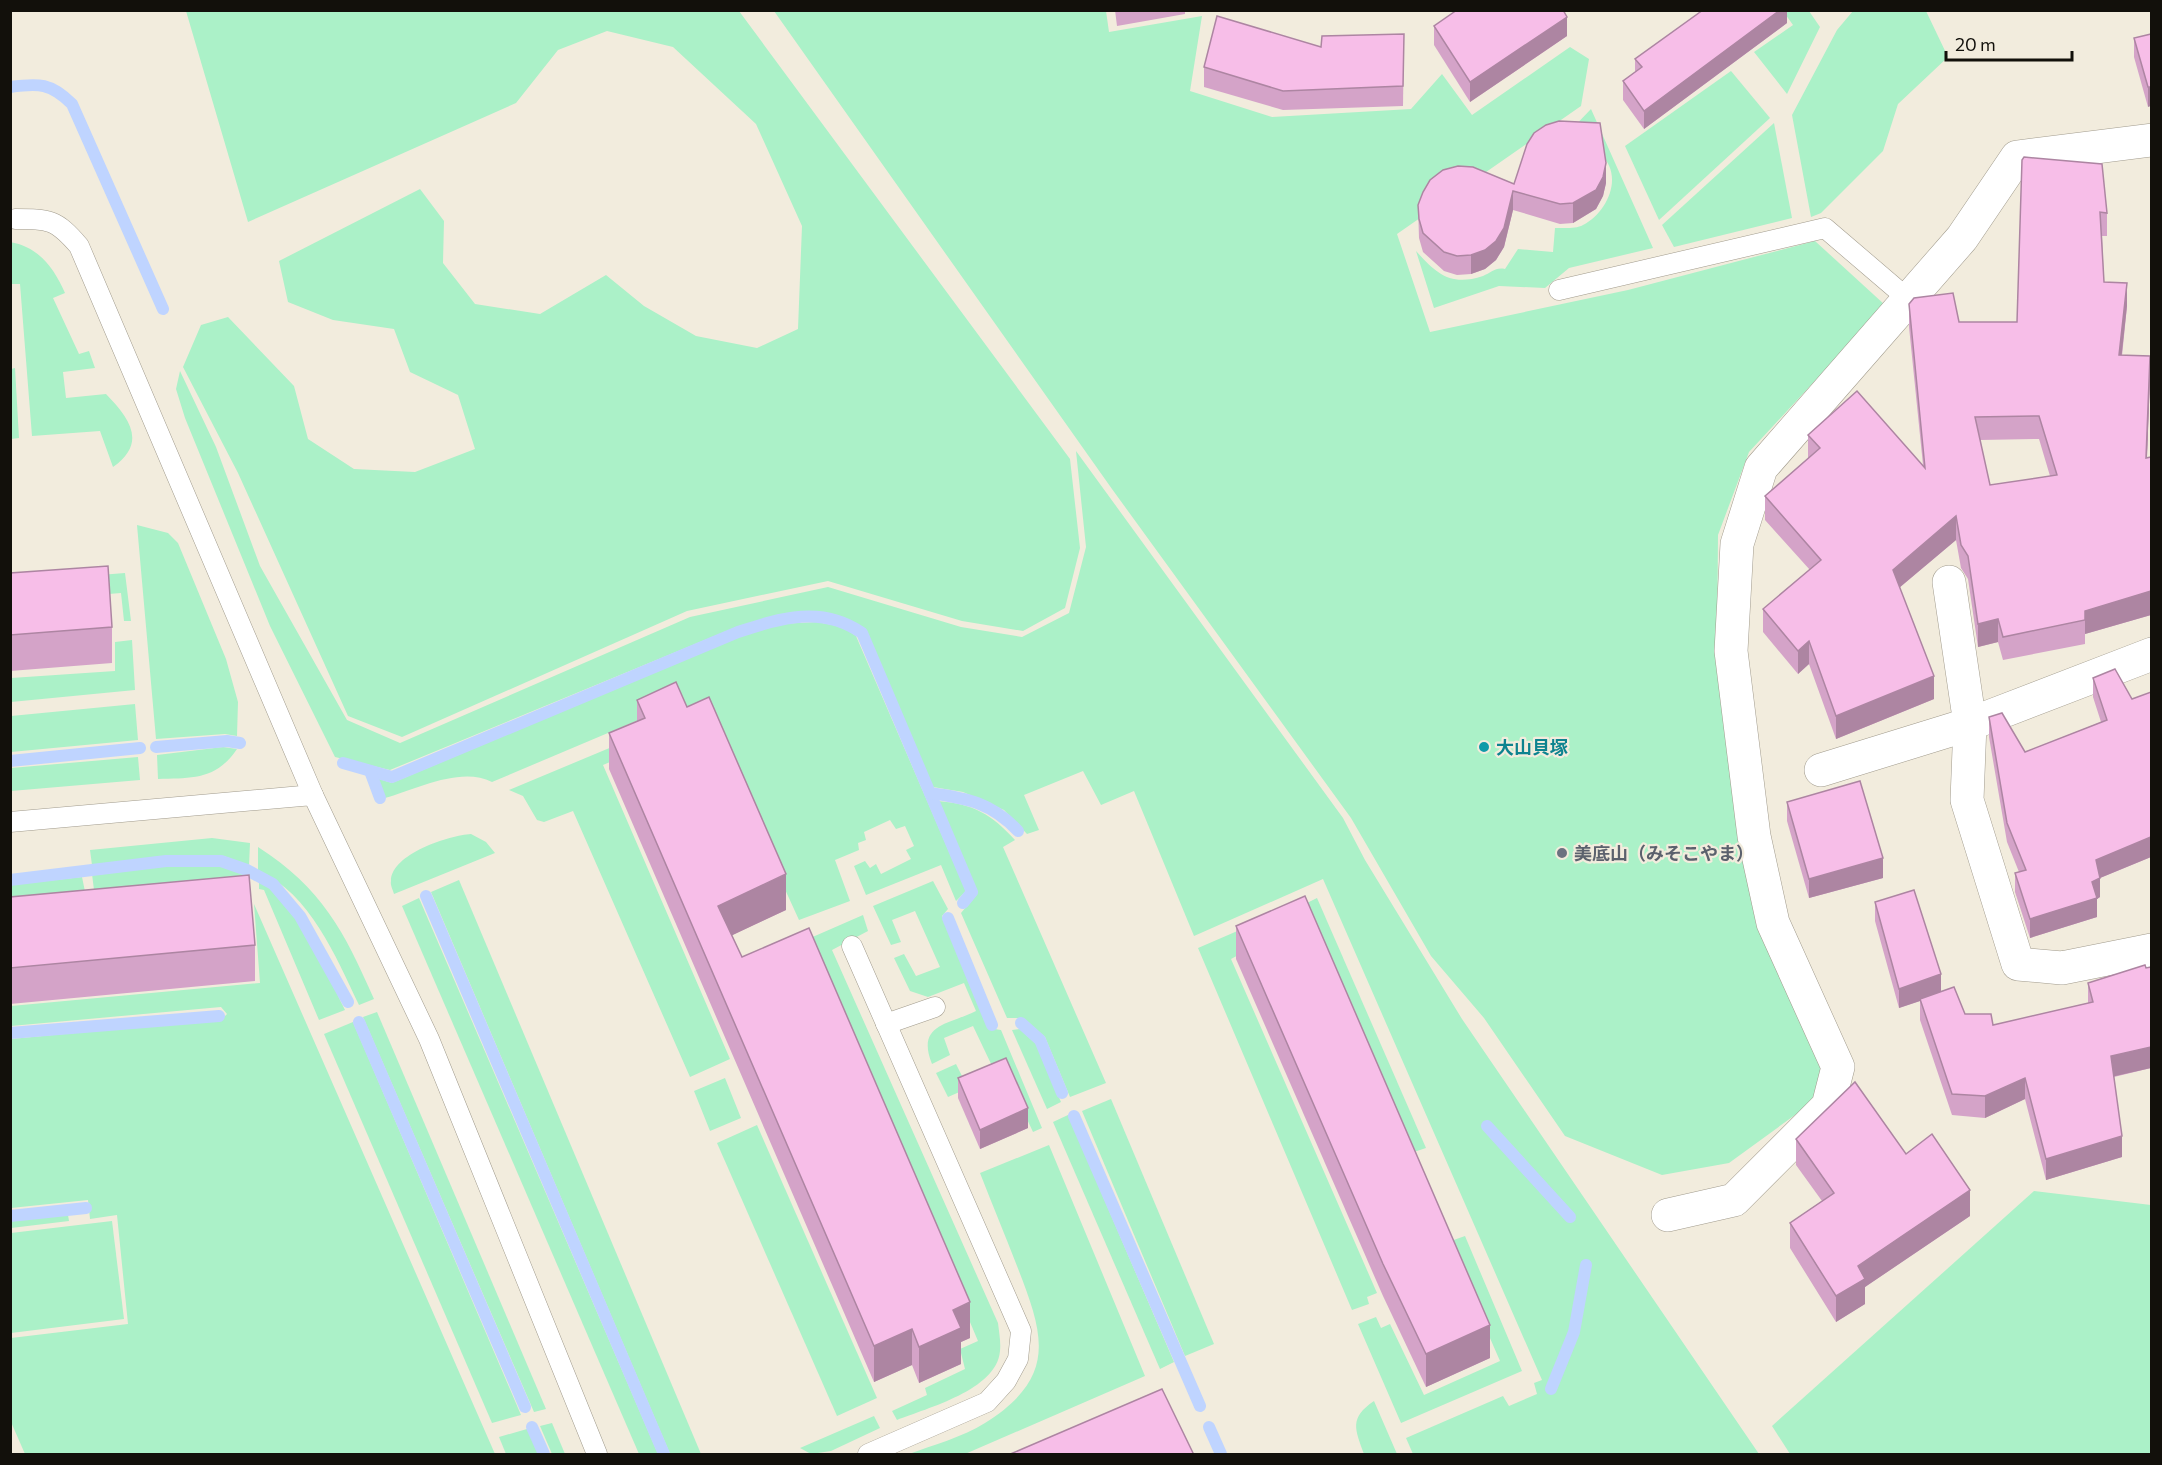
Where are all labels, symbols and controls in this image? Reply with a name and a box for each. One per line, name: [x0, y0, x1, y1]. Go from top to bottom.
scale bar: [1946, 24, 2072, 62]
text: 20 m: [1955, 33, 1996, 55]
place label: 大山貝塚: [1496, 736, 1568, 758]
marker: 大山貝塚: [1477, 740, 1491, 754]
place label: 美底山（みそこやま）: [1574, 842, 1754, 864]
marker: 美底山（みそこやま）: [1555, 846, 1569, 860]

